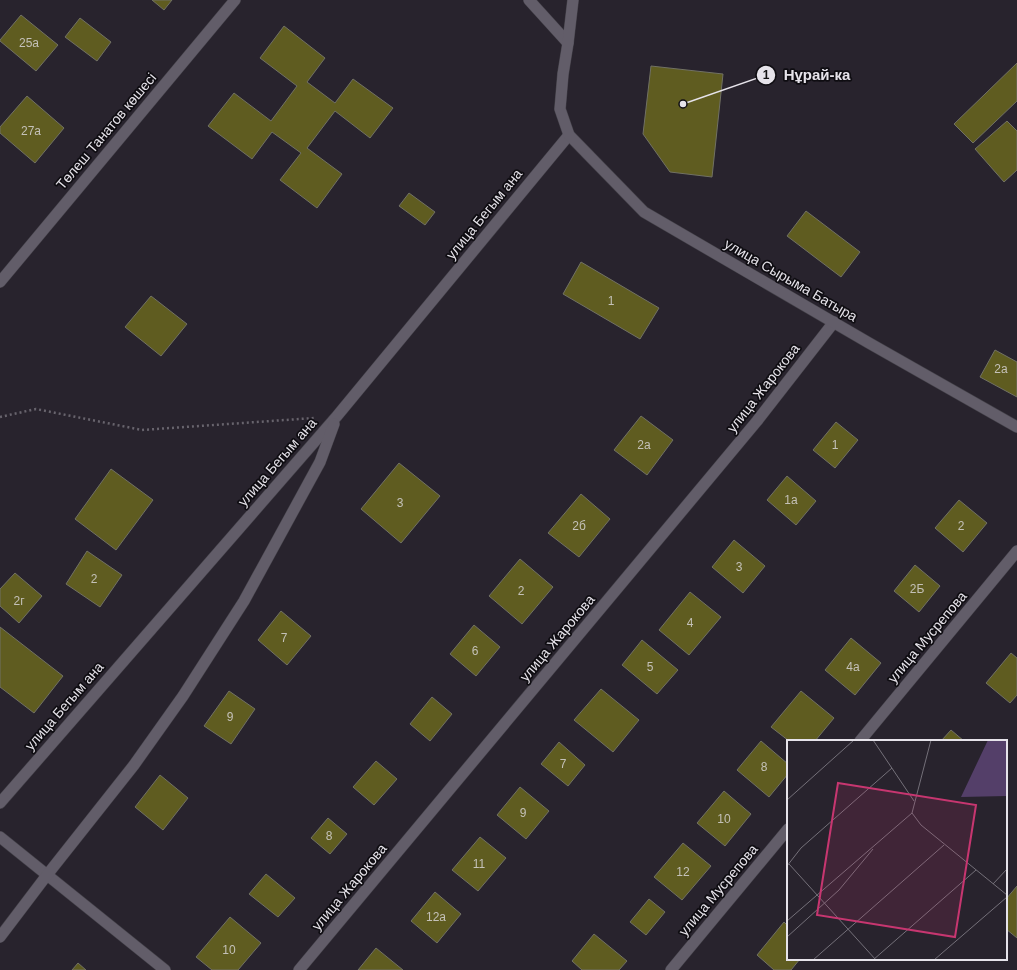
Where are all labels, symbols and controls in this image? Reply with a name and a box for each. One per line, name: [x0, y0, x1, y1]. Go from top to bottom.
house number: 25а: [19, 36, 39, 50]
callout: Нұрай-ка: [756, 62, 858, 89]
text: Нұрай-ка: [784, 66, 851, 83]
text: 1: [763, 68, 770, 82]
street label: Төлеш Танатов көшесі: [53, 70, 159, 192]
house number: 27а: [21, 124, 41, 138]
street label: улица Бегым ана: [443, 166, 525, 262]
street label: улица Сырыма Батыра: [722, 235, 860, 325]
house number: 1: [608, 294, 615, 308]
street label: улица Жарокова: [723, 340, 803, 435]
house number: 2а: [994, 362, 1008, 376]
street label: улица Бегым ана: [234, 415, 320, 509]
house number: 2а: [637, 438, 651, 452]
house number: 1: [832, 438, 839, 452]
house number: 1а: [784, 493, 798, 507]
house number: 3: [397, 496, 404, 510]
house number: 2б: [572, 519, 586, 533]
house number: 2: [958, 519, 965, 533]
house number: 3: [736, 560, 743, 574]
house number: 2: [91, 572, 98, 586]
house number: 2Б: [910, 582, 924, 596]
house number: 2: [518, 584, 525, 598]
street label: улица Мусрепова: [884, 588, 970, 686]
street label: улица Жарокова: [516, 591, 598, 684]
house number: 2г: [13, 594, 25, 608]
house number: 4: [687, 616, 694, 630]
house number: 7: [281, 631, 288, 645]
house number: 6: [472, 644, 479, 658]
street label: улица Бегым ана: [21, 659, 107, 753]
house number: 5: [647, 660, 654, 674]
house number: 4а: [846, 660, 860, 674]
house number: 9: [227, 710, 234, 724]
inset map: [787, 740, 1007, 960]
house number: 7: [560, 757, 567, 771]
house number: 8: [761, 760, 768, 774]
house number: 9: [520, 806, 527, 820]
house number: 10: [717, 812, 731, 826]
house number: 8: [326, 829, 333, 843]
street label: улица Жарокова: [308, 840, 390, 933]
street label: улица Мусрепова: [675, 841, 761, 939]
house number: 11: [473, 857, 486, 871]
house number: 12: [676, 865, 690, 879]
house number: 12а: [426, 910, 446, 924]
house number: 10: [222, 943, 236, 957]

